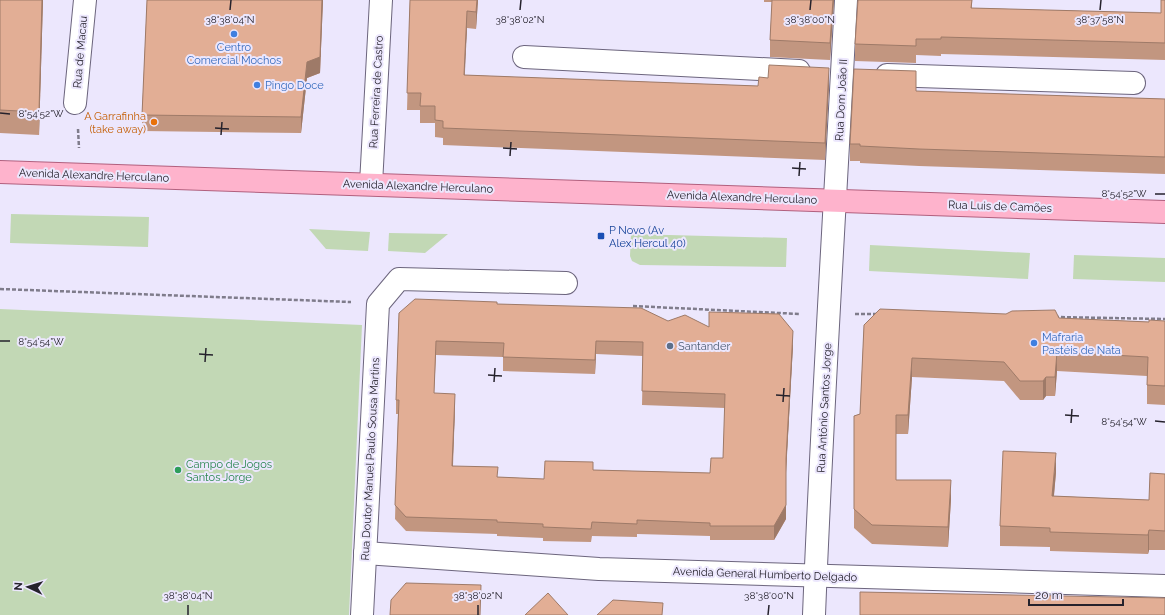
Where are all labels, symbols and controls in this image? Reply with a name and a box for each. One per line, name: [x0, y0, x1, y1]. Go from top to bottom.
text: 38°38'04"N: [205, 14, 255, 25]
text: 38°38'02"N: [496, 14, 544, 25]
text: 38°38'00"N: [785, 14, 835, 25]
text: 38°37'58"N: [1076, 14, 1124, 25]
street label: Rua de Macau: [71, 15, 90, 89]
marker: Centro Comercial Mochos: [229, 29, 239, 39]
street label: Rua Ferreira de Castro: [367, 35, 386, 149]
place label: Centro Comercial Mochos: [187, 41, 281, 67]
street label: Rua Dom João II: [833, 59, 850, 141]
place label: Pingo Doce: [265, 79, 324, 92]
marker: Pingo Doce: [252, 80, 262, 90]
text: 8°54'52"W: [18, 108, 64, 119]
place label: A Garrafinha (take away): [84, 110, 146, 136]
marker: A Garrafinha (take away): [149, 117, 159, 127]
street label: Avenida Alexandre Herculano: [19, 166, 170, 185]
street label: Avenida Alexandre Herculano: [343, 177, 494, 196]
street label: Avenida Alexandre Herculano: [667, 188, 818, 207]
text: 8°54'52"W: [1101, 188, 1147, 199]
street label: Rua Luis de Camões: [948, 198, 1052, 215]
place label: P Novo (Av Alex Hercul 40): [609, 224, 686, 250]
marker: P Novo (Av Alex Hercul 40): [596, 231, 606, 241]
place label: Mafraria Pastéis de Nata: [1042, 331, 1121, 357]
text: 8°54'54"W: [18, 336, 64, 347]
marker: Mafraria Pastéis de Nata: [1029, 338, 1039, 348]
place label: Santander: [678, 340, 730, 353]
marker: Santander: [665, 341, 675, 351]
street label: Rua António Santos Jorge: [815, 342, 834, 473]
street label: Rua Doutor Manuel Paulo Sousa Martins: [359, 357, 382, 561]
text: 8°54'54"W: [1101, 416, 1147, 427]
place label: Campo de Jogos Santos Jorge: [186, 458, 272, 484]
marker: Campo de Jogos Santos Jorge: [173, 465, 183, 475]
street label: Avenida General Humberto Delgado: [673, 565, 858, 584]
north arrow: [8, 567, 48, 607]
scale bar: [1029, 581, 1123, 607]
text: N: [12, 582, 25, 591]
text: 20 m: [1035, 588, 1063, 602]
text: 38°38'04"N: [163, 590, 213, 601]
text: 38°38'02"N: [454, 590, 502, 601]
text: 38°38'00"N: [744, 590, 794, 601]

